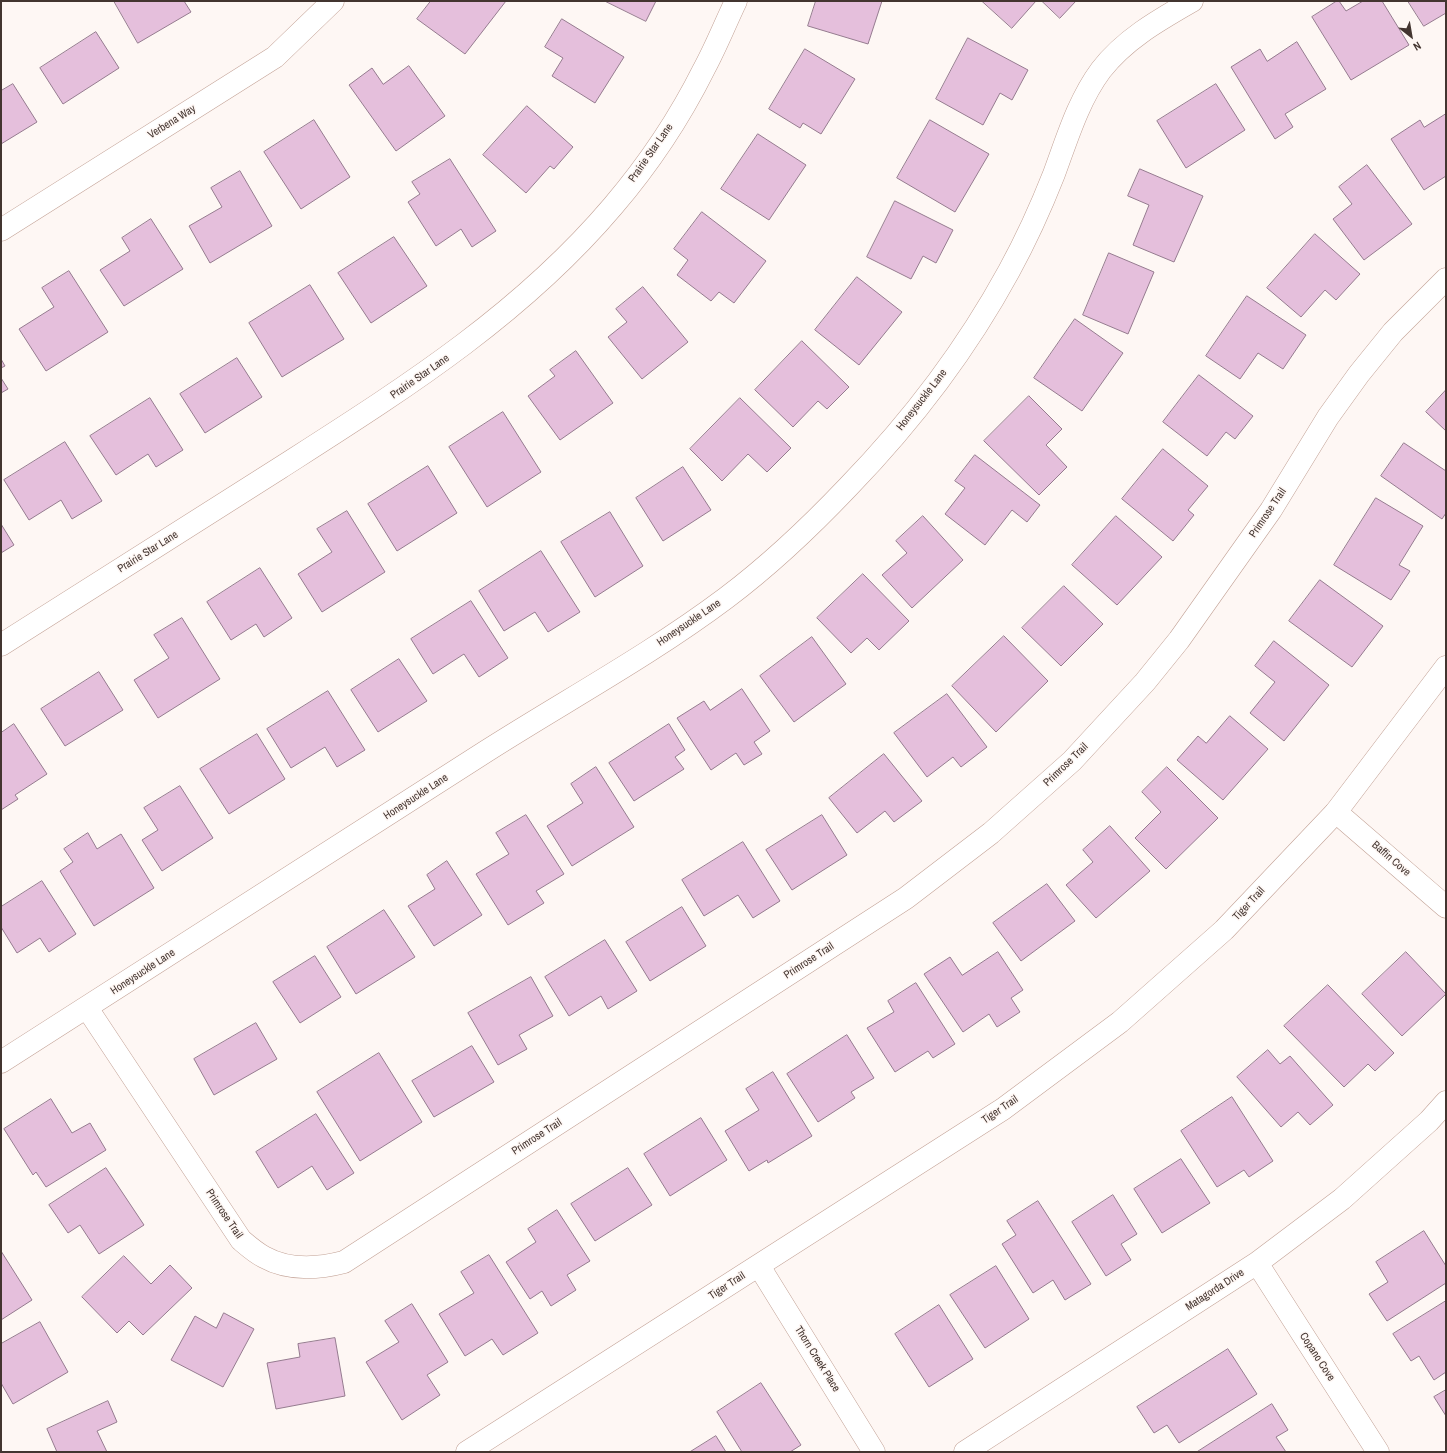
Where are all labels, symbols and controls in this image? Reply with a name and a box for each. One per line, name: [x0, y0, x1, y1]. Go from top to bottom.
north arrow: [1391, 16, 1431, 56]
text: N: [1411, 39, 1424, 54]
street label: Verbena Way: [146, 102, 198, 142]
street label: Prairie Star Lane: [626, 121, 676, 185]
street label: Prairie Star Lane: [388, 352, 452, 402]
street label: Honeysuckle Lane: [894, 367, 950, 433]
street label: Primrose Trail: [1247, 486, 1289, 540]
street label: Prairie Star Lane: [115, 528, 181, 576]
street label: Honeysuckle Lane: [655, 597, 723, 649]
street label: Primrose Trail: [1041, 741, 1091, 789]
street label: Honeysuckle Lane: [381, 771, 451, 823]
street label: Baffin Cove: [1369, 839, 1413, 879]
street label: Tiger Trail: [1230, 884, 1268, 924]
street label: Primrose Trail: [782, 940, 836, 982]
street label: Honeysuckle Lane: [108, 946, 178, 998]
street label: Tiger Trail: [979, 1093, 1021, 1127]
street label: Primrose Trail: [510, 1116, 564, 1158]
street label: Primrose Trail: [203, 1187, 245, 1241]
street label: Matagorda Drive: [1183, 1266, 1247, 1314]
street label: Tiger Trail: [706, 1269, 748, 1303]
street label: Thorn Creek Place: [791, 1324, 843, 1394]
street label: Copano Cove: [1296, 1330, 1338, 1384]

